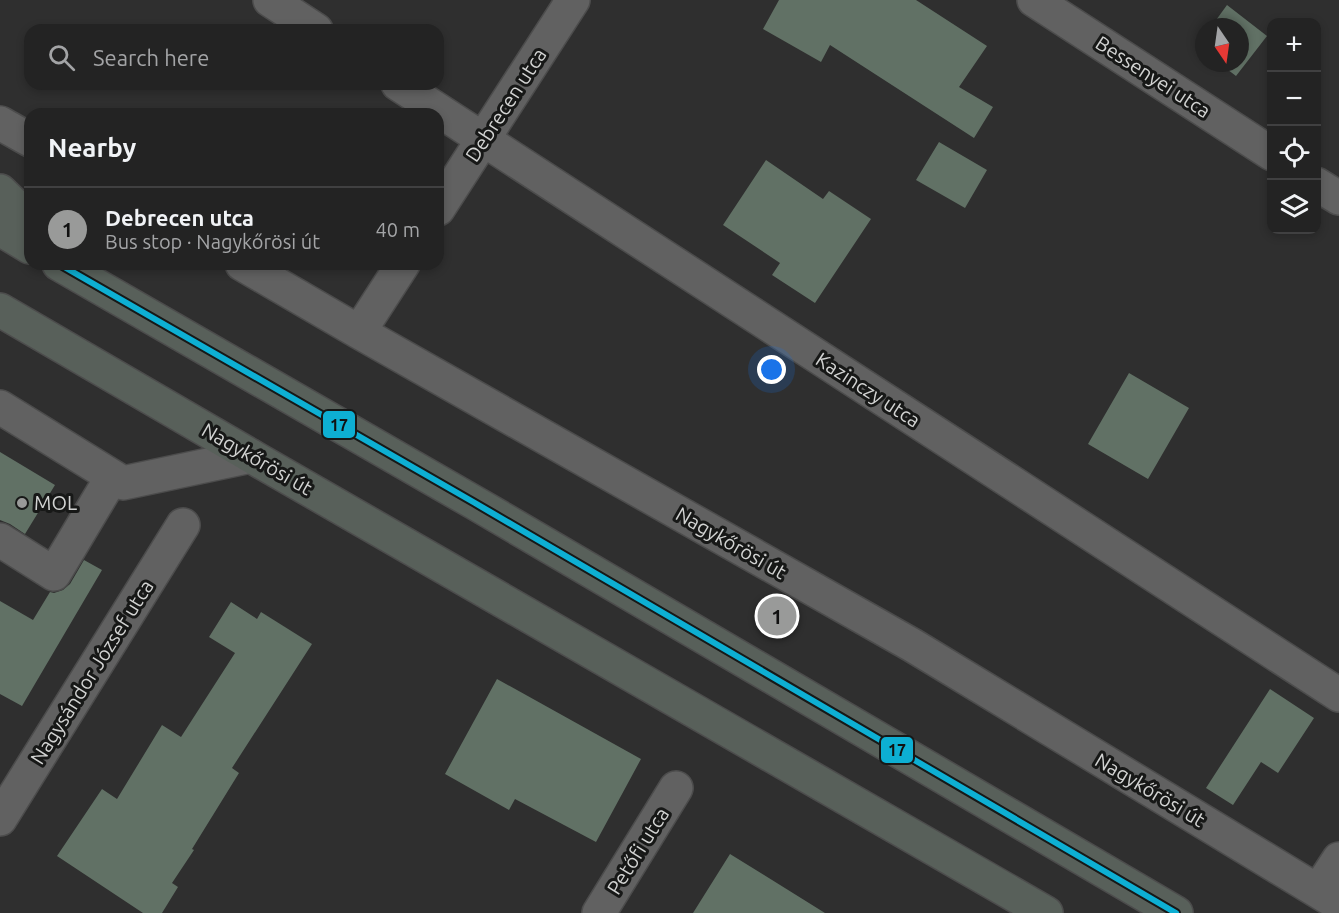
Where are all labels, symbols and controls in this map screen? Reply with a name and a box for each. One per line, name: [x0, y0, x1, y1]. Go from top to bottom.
north arrow: [1195, 18, 1249, 72]
map controls: [1267, 18, 1321, 234]
button: +: [1267, 18, 1321, 72]
search box: [24, 24, 444, 90]
street label: Bessenyei utca: [1092, 31, 1215, 122]
icon: search: [45, 41, 78, 74]
street label: Debrecen utca: [460, 44, 551, 166]
text: Search here: [93, 45, 209, 70]
button: −: [1267, 72, 1321, 126]
button: locate: [1267, 126, 1321, 180]
text: Nearby: [48, 133, 136, 162]
button: layers: [1267, 180, 1321, 234]
text: Debrecen utca: [105, 205, 254, 230]
text: 1: [62, 218, 73, 241]
text: 40 m: [376, 218, 420, 241]
text: Bus stop · Nagykőrösi út: [105, 230, 320, 253]
street label: Kazinczy utca: [812, 347, 925, 432]
your location: [757, 355, 786, 384]
line badge: 17: [322, 410, 356, 439]
text: 17: [330, 416, 348, 434]
street label: Nagykőrösi út: [198, 418, 317, 500]
place label: MOL: [34, 491, 77, 514]
marker: MOL: [15, 496, 29, 510]
street label: Nagykőrösi út: [672, 502, 791, 584]
street label: Nagysándor József utca: [25, 575, 158, 768]
pin: 1: [758, 594, 796, 638]
line badge: 17: [880, 736, 914, 764]
text: 17: [888, 741, 906, 759]
street label: Nagykőrösi út: [1091, 748, 1209, 831]
street label: Petőfi utca: [602, 803, 673, 898]

